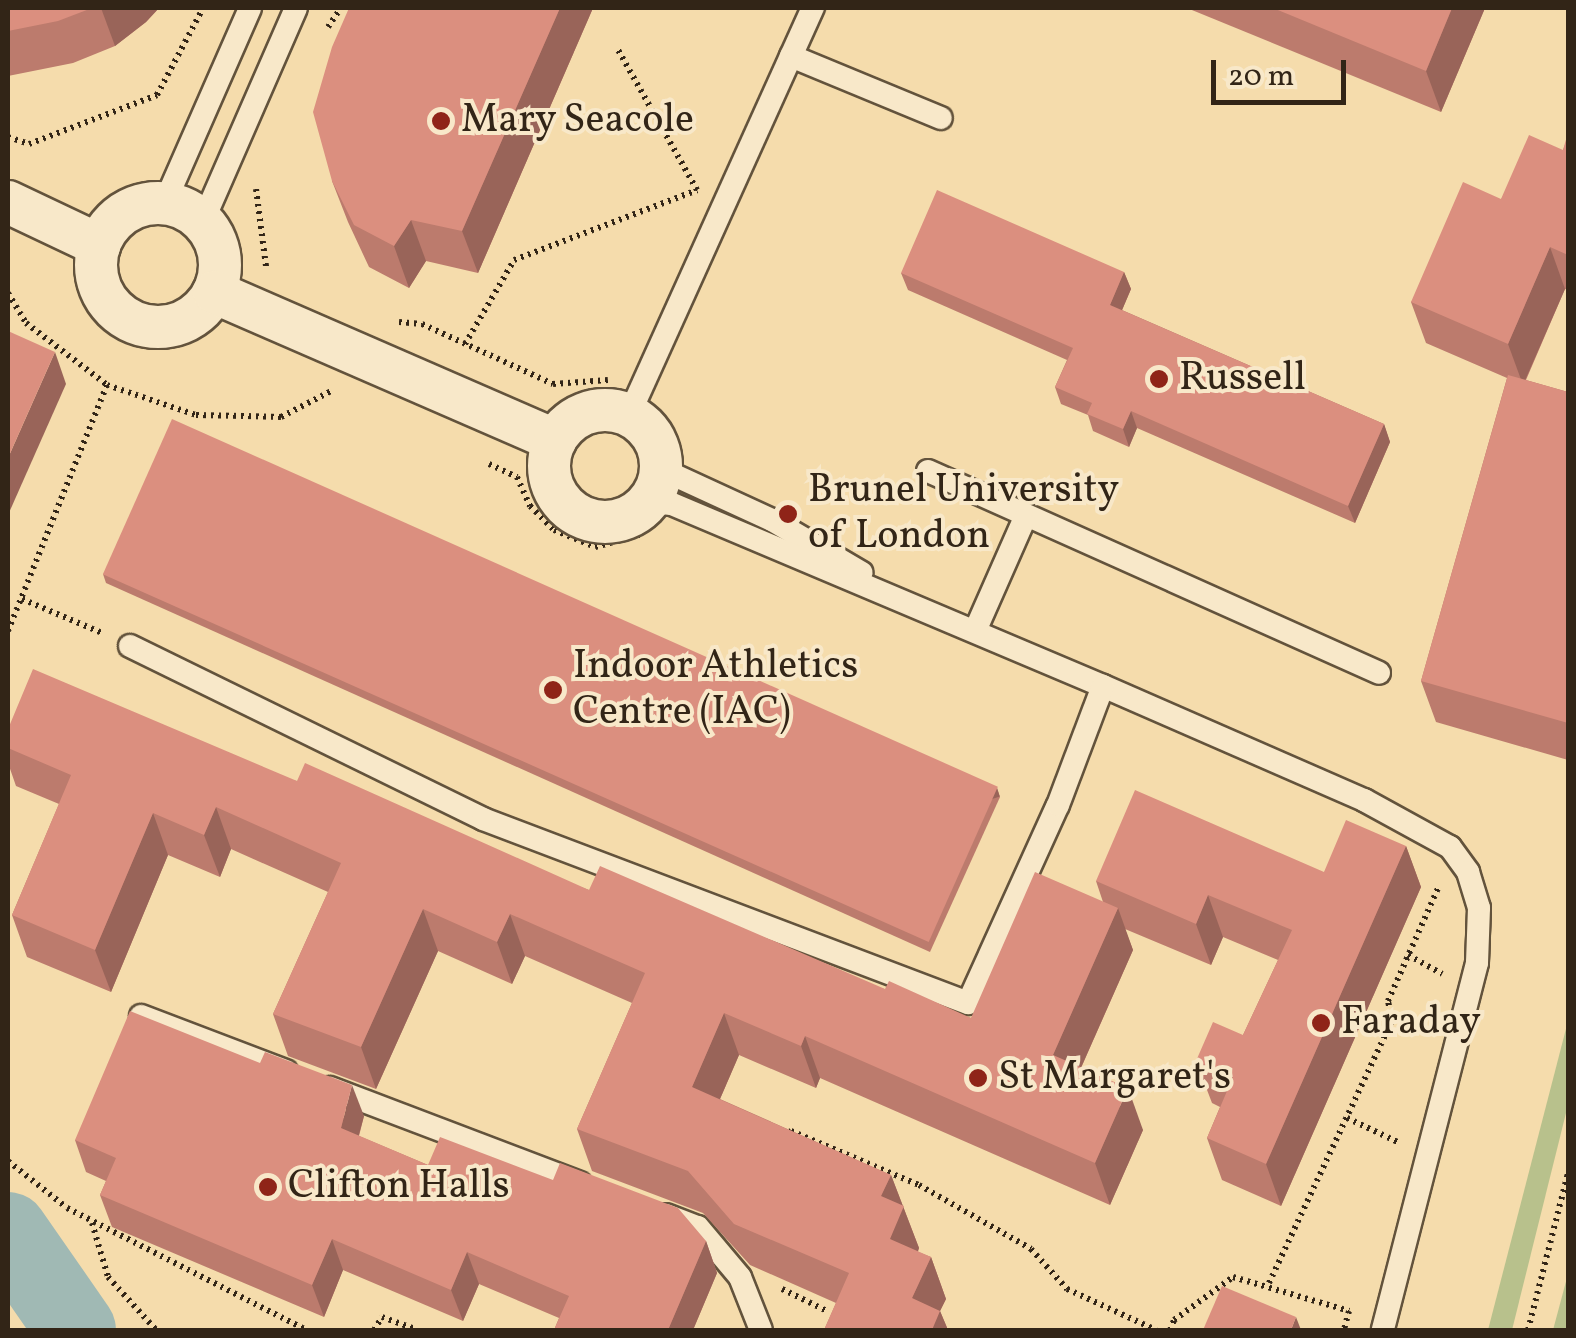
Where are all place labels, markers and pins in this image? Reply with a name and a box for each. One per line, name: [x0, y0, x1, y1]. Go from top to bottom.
place label: Mary Seacole: [461, 97, 695, 145]
marker: Mary Seacole: [430, 110, 452, 132]
place label: Russell: [1179, 355, 1306, 403]
marker: Russell: [1148, 368, 1170, 390]
place label: Brunel University of London: [808, 467, 1119, 561]
marker: Brunel University of London: [777, 503, 799, 525]
place label: Indoor Athletics Centre (IAC): [573, 643, 858, 737]
marker: Indoor Athletics Centre (IAC): [542, 679, 564, 701]
place label: Faraday: [1341, 999, 1481, 1047]
marker: Faraday: [1310, 1012, 1332, 1034]
place label: St Margaret's: [998, 1054, 1231, 1102]
marker: St Margaret's: [967, 1067, 989, 1089]
place label: Clifton Halls: [288, 1163, 510, 1211]
marker: Clifton Halls: [257, 1176, 279, 1198]

